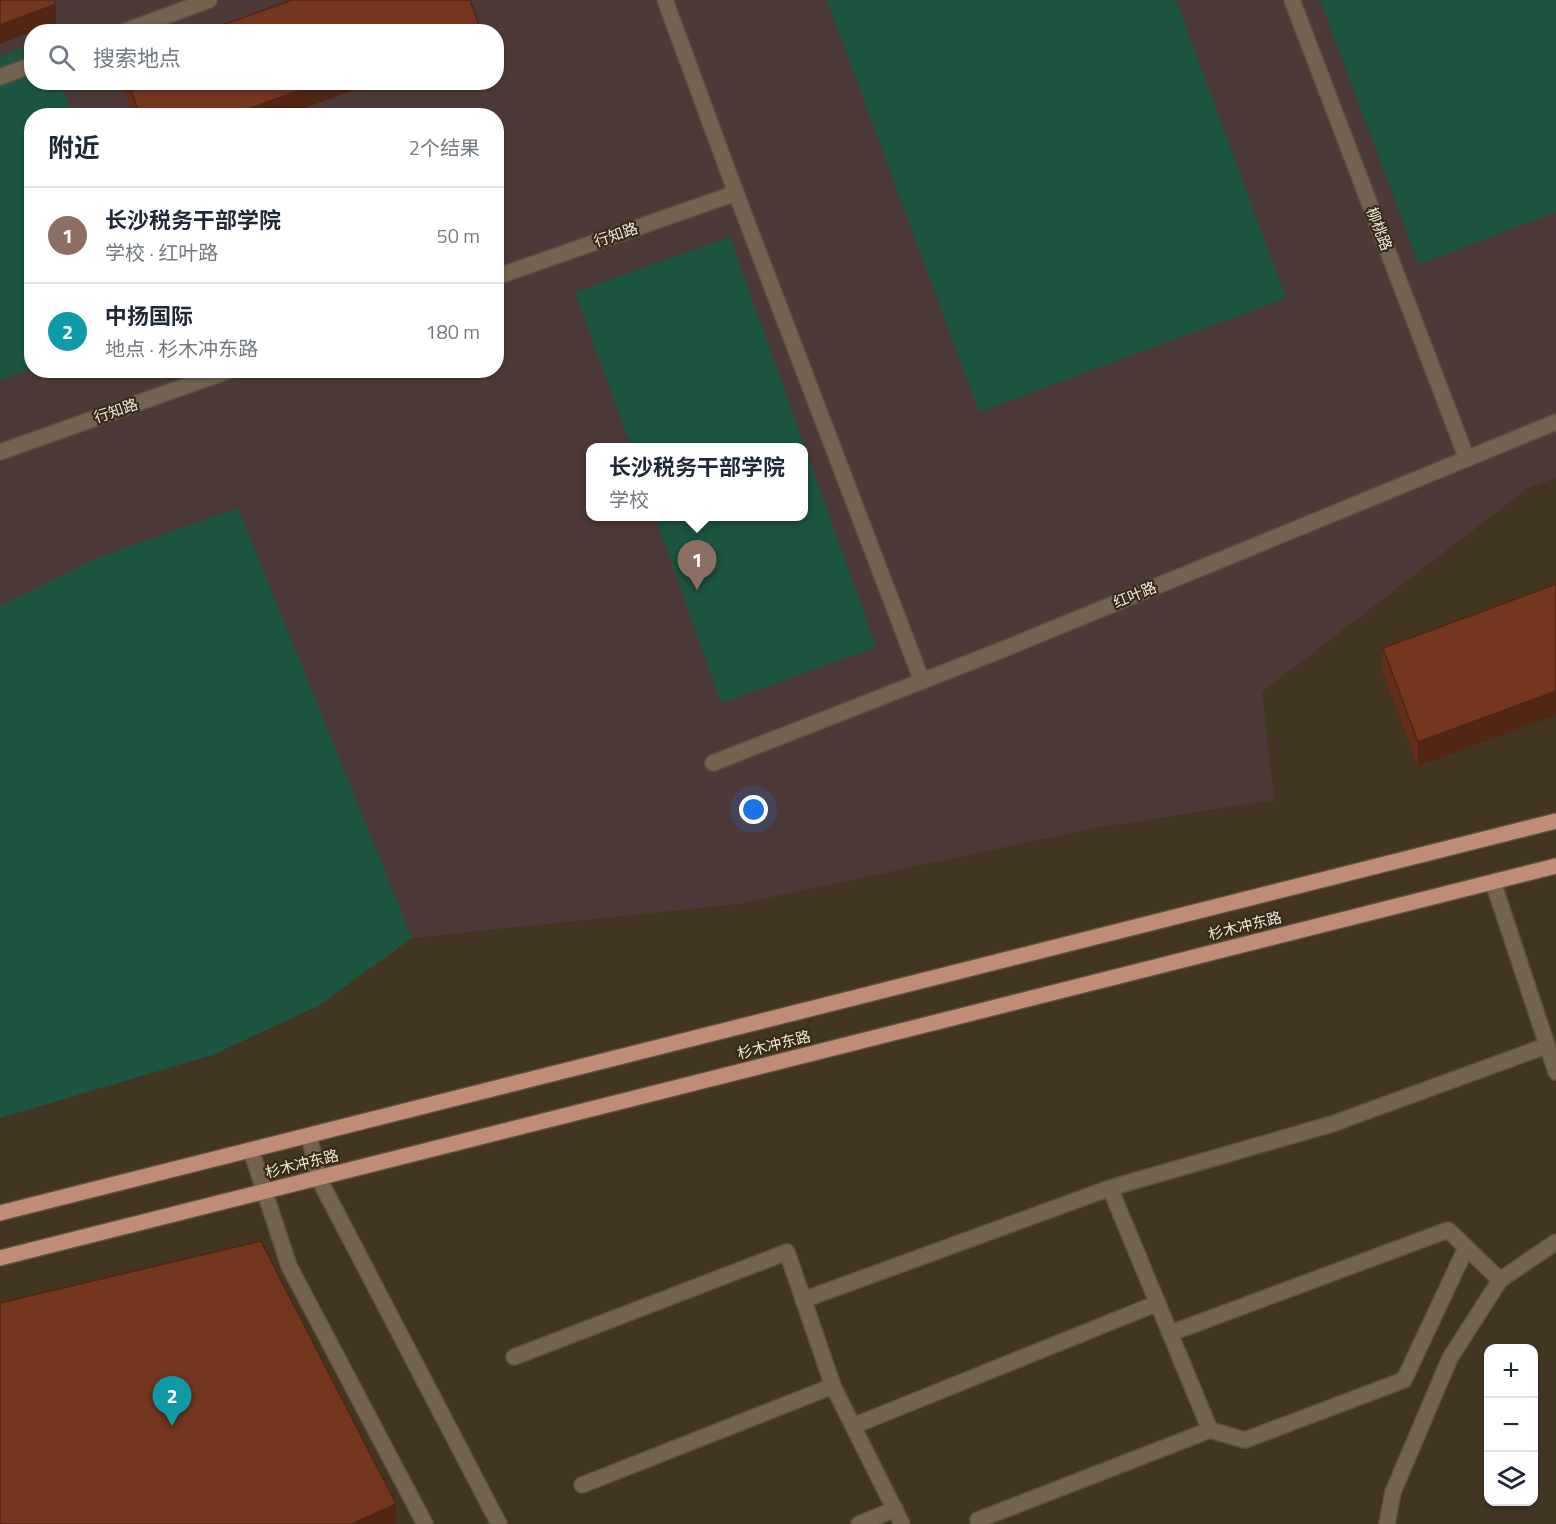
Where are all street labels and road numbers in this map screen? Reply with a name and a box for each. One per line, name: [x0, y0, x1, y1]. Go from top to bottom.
street label: 柳桃路: [1361, 204, 1398, 254]
street label: 行知路: [591, 216, 641, 253]
street label: 行知路: [91, 392, 141, 429]
street label: 红叶路: [1110, 575, 1160, 614]
street label: 杉木冲东路: [1206, 905, 1284, 946]
street label: 杉木冲东路: [735, 1024, 813, 1065]
street label: 杉木冲东路: [263, 1143, 341, 1184]

